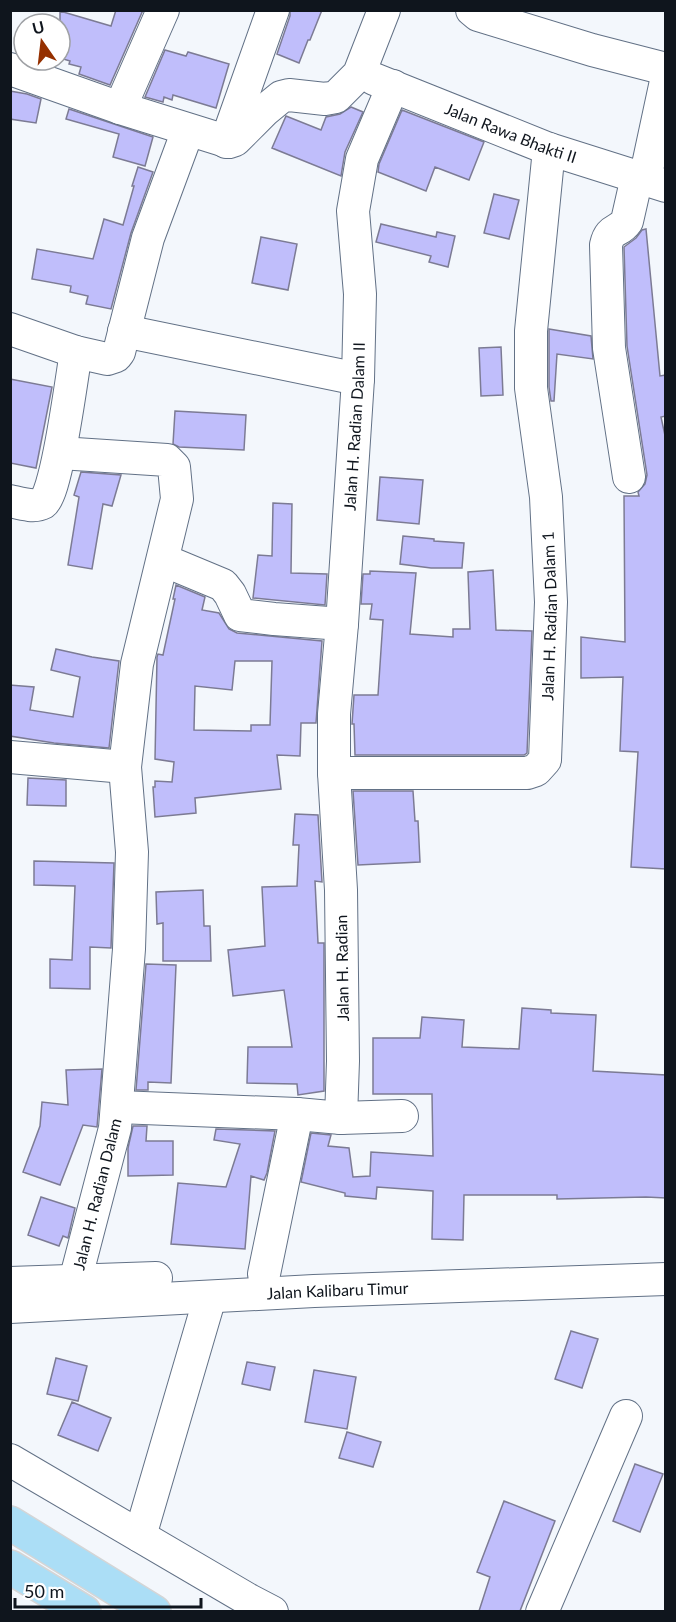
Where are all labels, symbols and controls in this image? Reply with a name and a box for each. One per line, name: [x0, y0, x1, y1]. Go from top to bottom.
north arrow: [12, 12, 72, 72]
text: U: [30, 16, 46, 38]
street label: Jalan Rawa Bhakti II: [442, 98, 579, 166]
street label: Jalan H. Radian Dalam II: [339, 342, 368, 511]
street label: Jalan H. Radian Dalam 1: [537, 531, 560, 701]
street label: Jalan H. Radian: [331, 914, 352, 1022]
street label: Jalan H. Radian Dalam: [68, 1116, 125, 1272]
street label: Jalan Kalibaru Timur: [266, 1278, 409, 1302]
scale bar: [15, 1571, 201, 1609]
text: 50 m: [24, 1580, 64, 1602]

